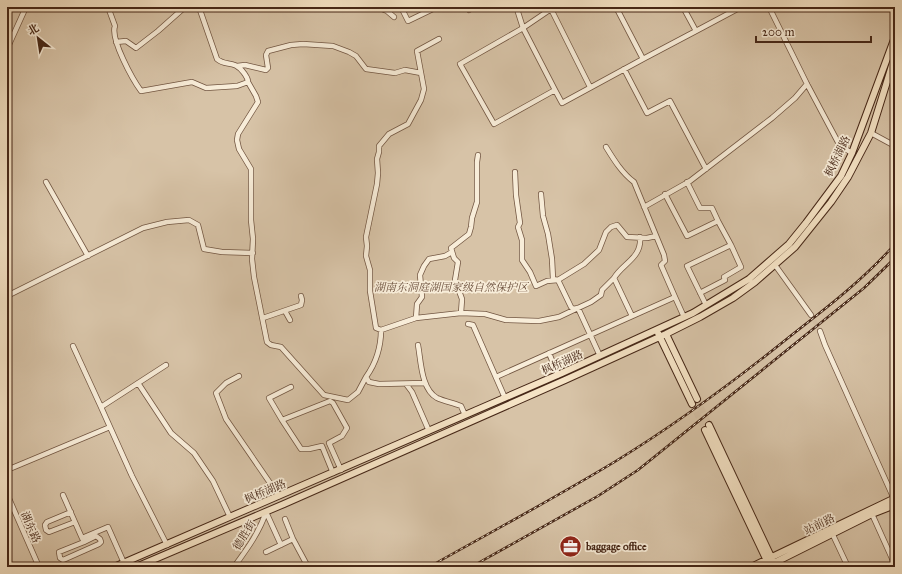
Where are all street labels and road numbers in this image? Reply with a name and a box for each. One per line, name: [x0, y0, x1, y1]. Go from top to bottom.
street label: 枫桥湖路: [822, 134, 853, 179]
street label: 枫桥湖路: [539, 348, 585, 377]
street label: 枫桥湖路: [242, 477, 288, 506]
street label: 湖东路: [18, 509, 43, 545]
street label: 站前路: [802, 511, 837, 538]
street label: 德胜街: [230, 518, 259, 553]

